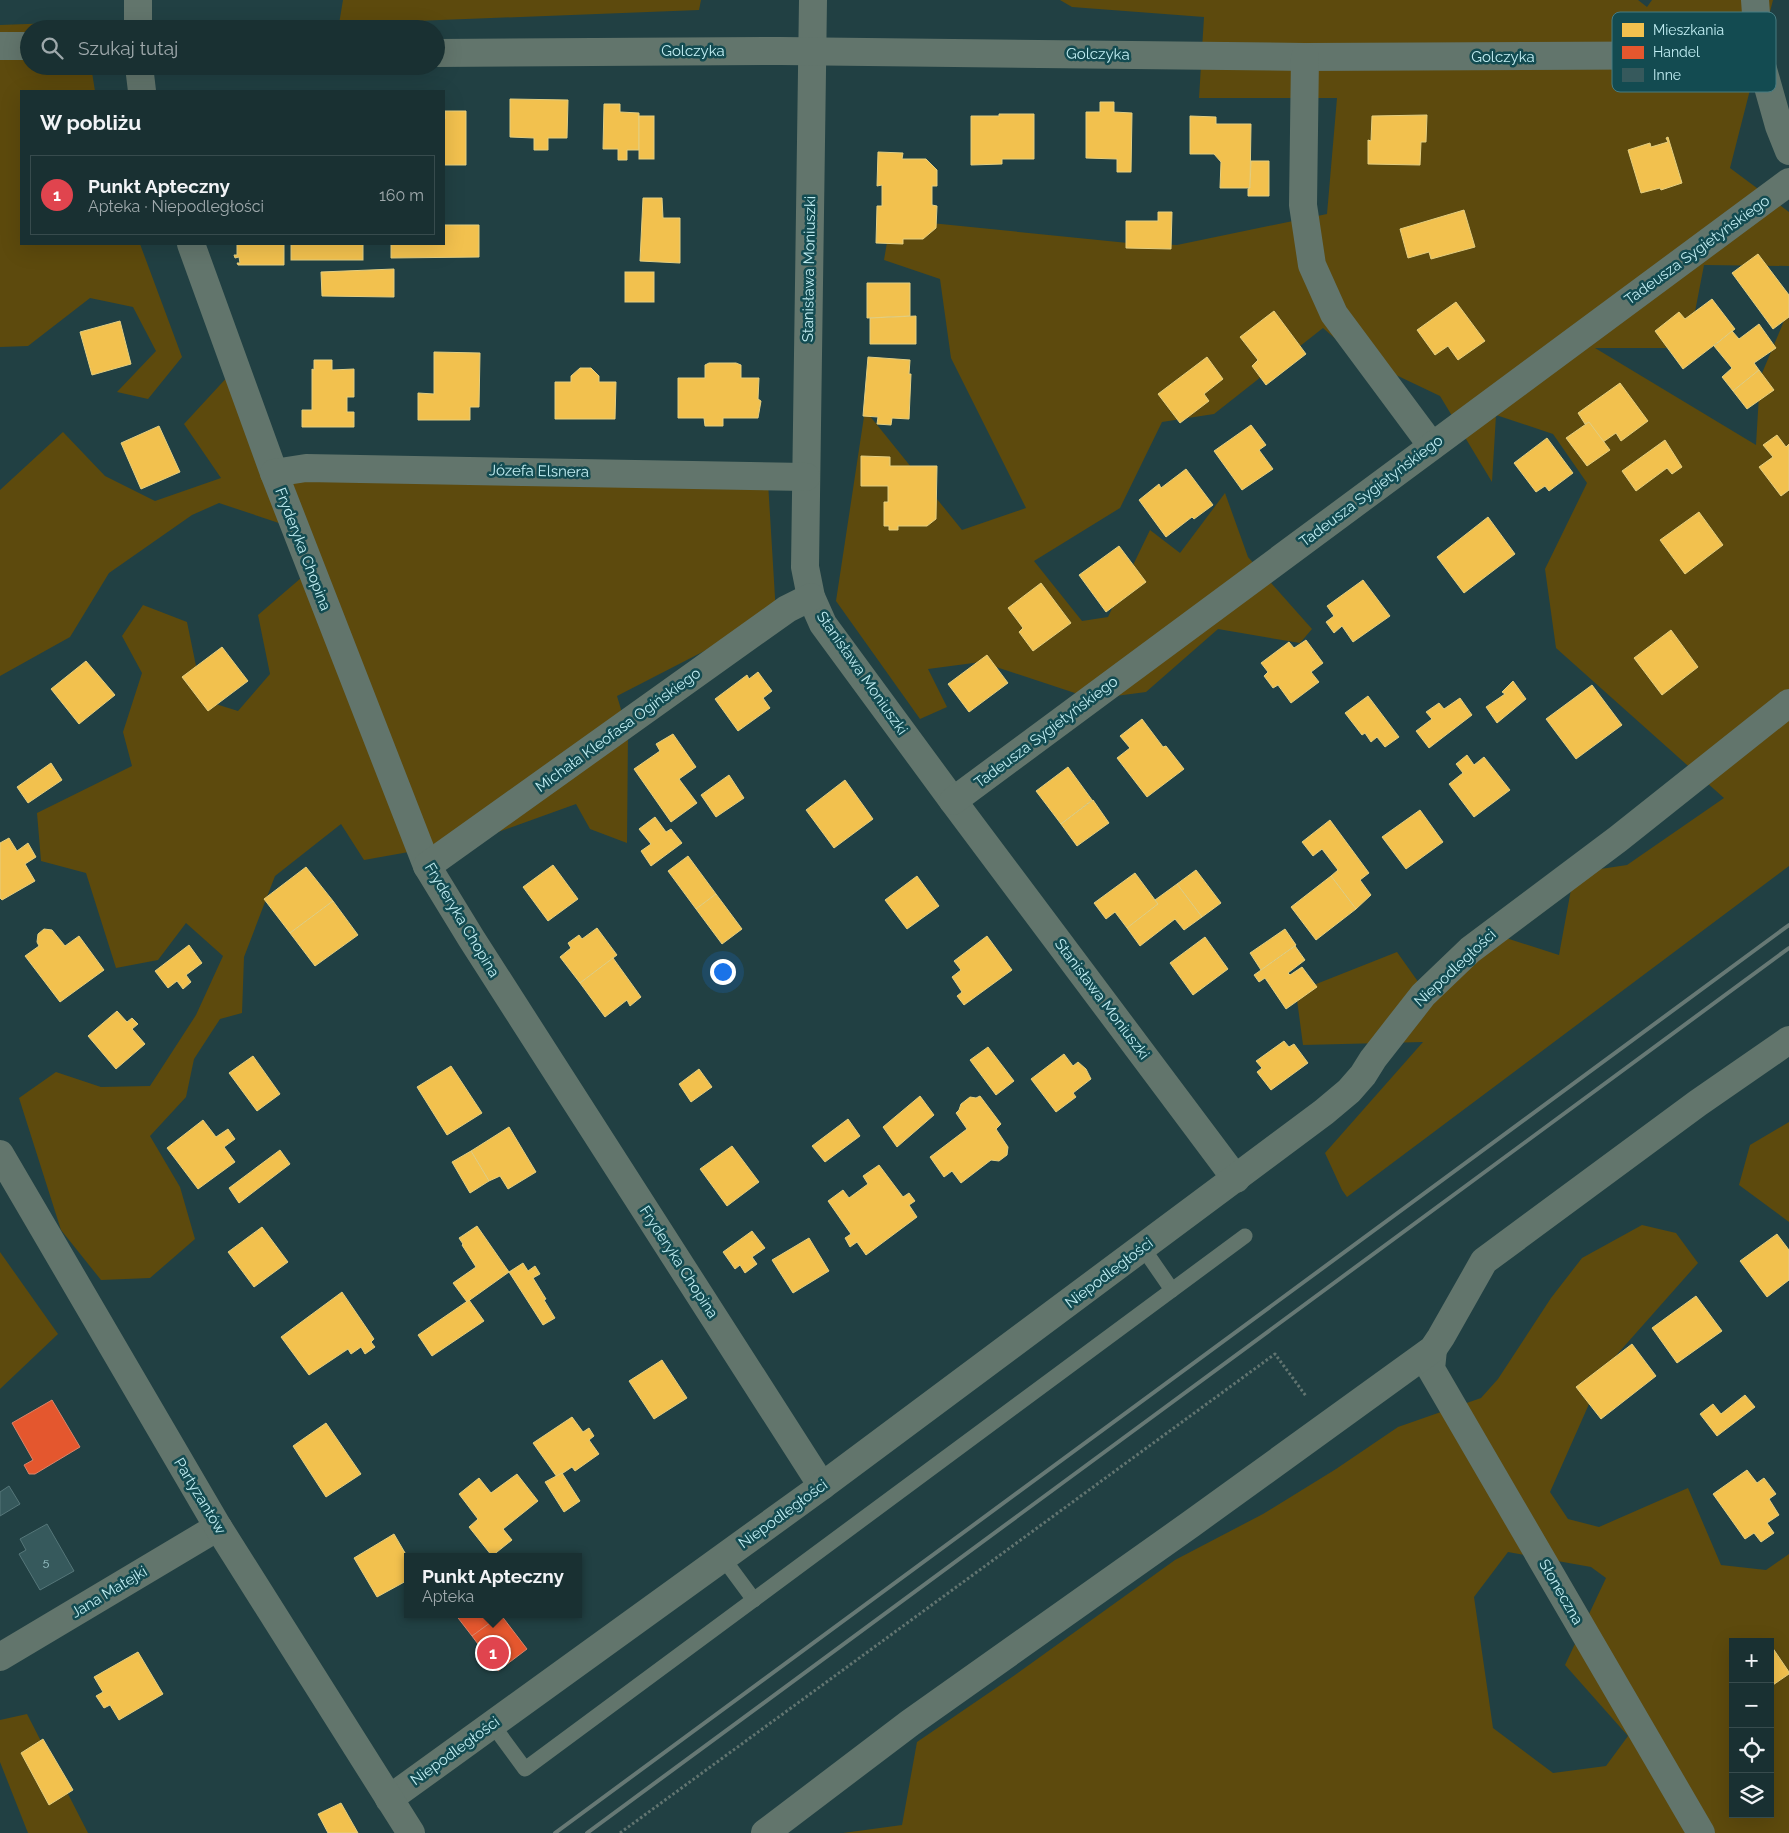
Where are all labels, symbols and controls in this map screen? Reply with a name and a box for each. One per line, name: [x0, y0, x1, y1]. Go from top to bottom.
legend: [1612, 12, 1776, 92]
search box: [20, 20, 445, 75]
text: Mieszkania: [1653, 22, 1724, 38]
icon: search: [38, 34, 66, 62]
text: Szukaj tutaj: [78, 37, 178, 59]
street label: Golczyka: [661, 42, 725, 60]
street label: Golczyka: [1066, 44, 1130, 64]
text: Handel: [1653, 44, 1700, 60]
street label: Golczyka: [1471, 48, 1535, 66]
text: Inne: [1653, 67, 1681, 83]
text: W pobliżu: [40, 110, 141, 135]
text: Punkt Apteczny: [88, 175, 230, 197]
text: 1: [53, 186, 61, 205]
text: 160 m: [379, 186, 424, 205]
street label: Tadeusza Sygietyńskiego: [1621, 191, 1773, 309]
street label: Stanisława Moniuszki: [799, 196, 819, 342]
text: Apteka · Niepodległości: [88, 197, 264, 216]
street label: Tadeusza Sygietyńskiego: [1296, 431, 1446, 551]
street label: Józefa Elsnera: [489, 461, 589, 481]
street label: Fryderyka Chopina: [271, 485, 335, 613]
street label: Stanisława Moniuszki: [813, 608, 911, 738]
street label: Michała Kleofasa Ogińskiego: [532, 664, 704, 796]
street label: Tadeusza Sygietyńskiego: [971, 672, 1121, 792]
street label: Fryderyka Chopina: [421, 860, 503, 980]
street label: Niepodległości: [1410, 925, 1500, 1011]
street label: Stanisława Moniuszki: [1051, 935, 1153, 1063]
your location: [710, 959, 736, 985]
street label: Fryderyka Chopina: [636, 1202, 722, 1322]
street label: Niepodległości: [1061, 1234, 1157, 1312]
street label: Partyzantów: [170, 1455, 230, 1537]
street label: Niepodległości: [735, 1476, 831, 1552]
popup: [404, 1553, 582, 1618]
house number: 5: [43, 1555, 50, 1569]
street label: Słoneczna: [1535, 1556, 1587, 1628]
street label: Jana Matejki: [68, 1562, 150, 1622]
text: Punkt Apteczny: [422, 1565, 564, 1587]
text: Apteka: [422, 1587, 474, 1606]
pin: 1: [477, 1634, 509, 1672]
map controls: [1729, 1638, 1774, 1818]
button: +: [1729, 1638, 1774, 1683]
button: −: [1729, 1683, 1774, 1728]
street label: Niepodległości: [407, 1713, 503, 1789]
button: locate: [1729, 1728, 1774, 1773]
button: layers: [1729, 1773, 1774, 1818]

